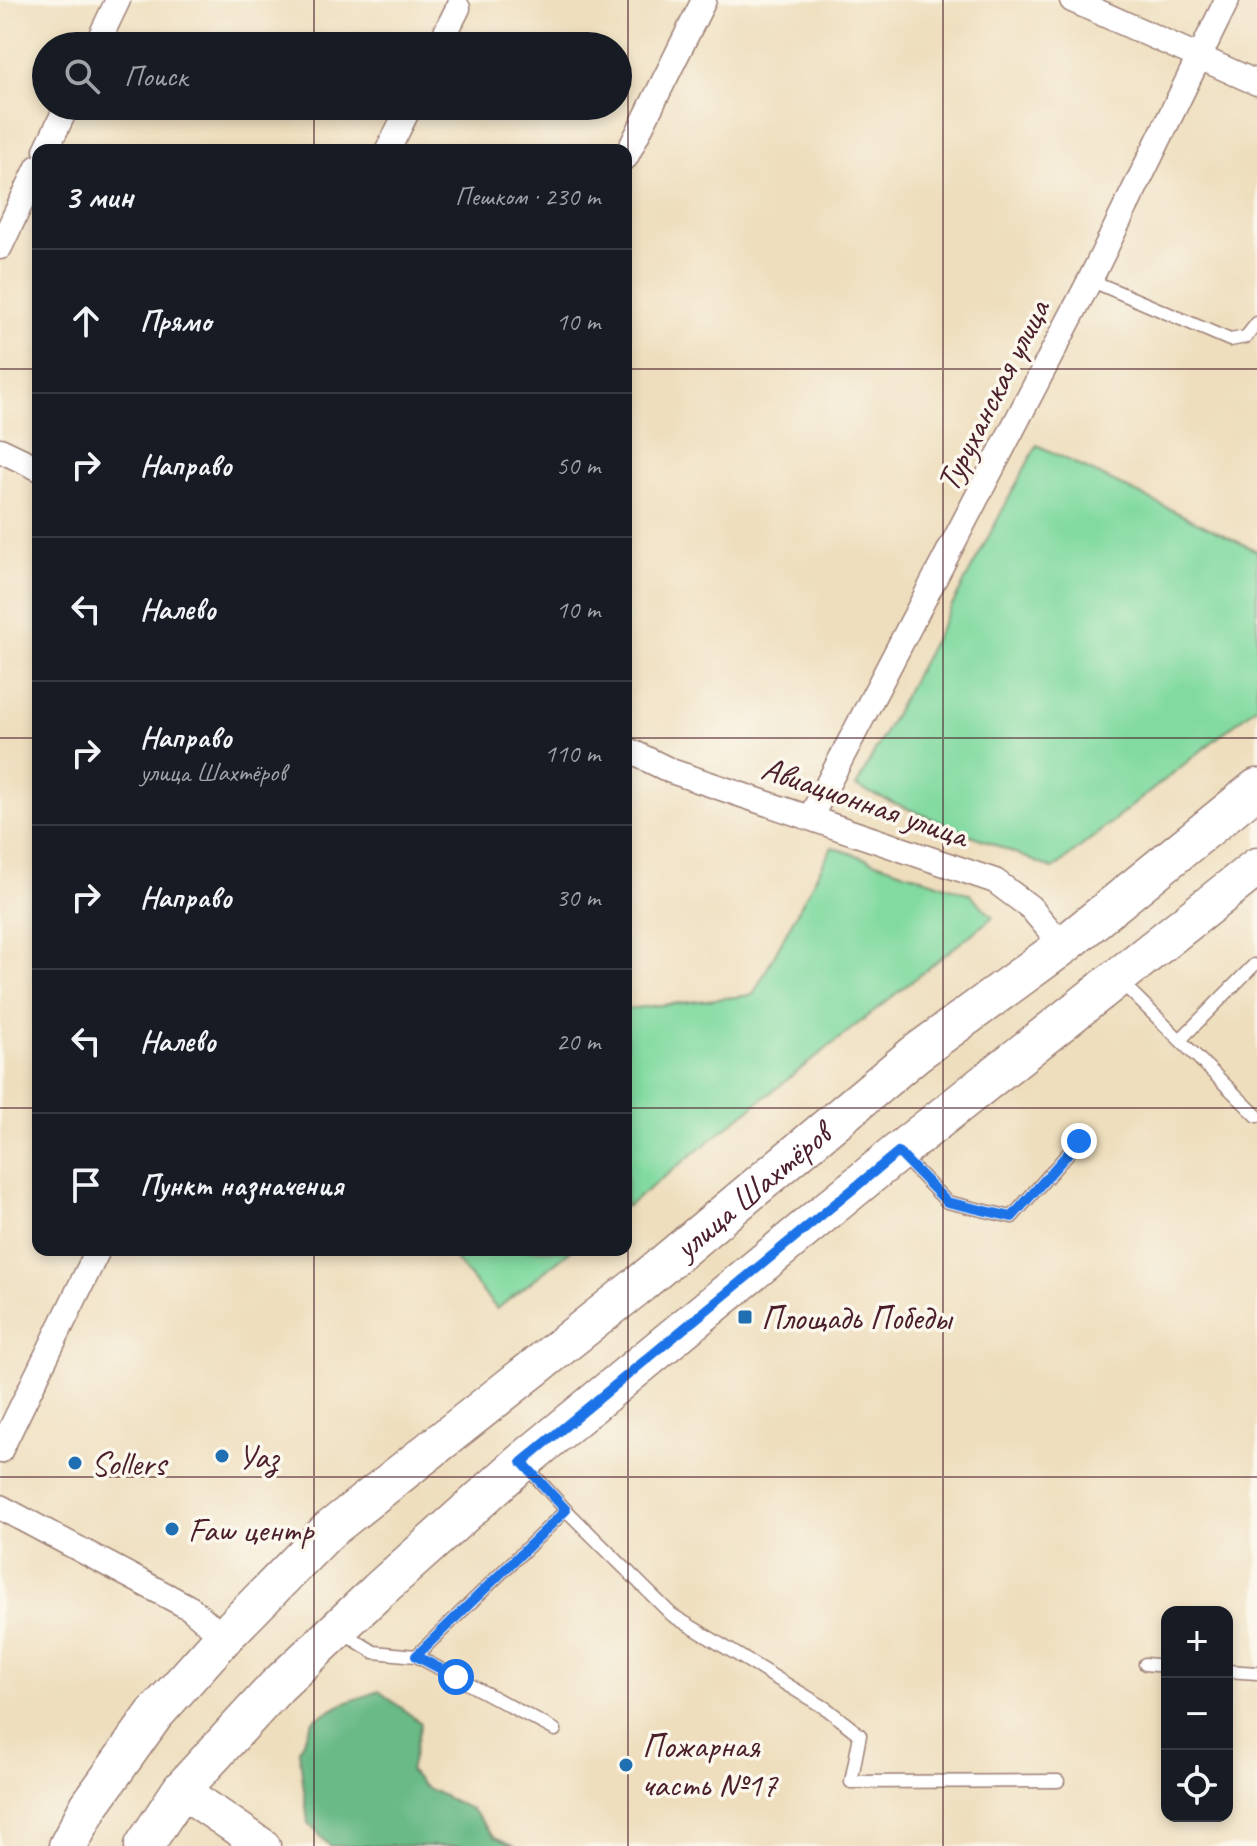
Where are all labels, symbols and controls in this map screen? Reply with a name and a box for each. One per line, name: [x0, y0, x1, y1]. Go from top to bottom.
search box: [32, 32, 632, 120]
icon: search: [60, 54, 104, 98]
text: Поиск: [124, 57, 187, 95]
text: 3 мин: [64, 175, 133, 218]
text: Пешком · 230 m: [455, 180, 600, 213]
street label: Туруханская улица: [926, 290, 1060, 498]
icon: ahead: [64, 299, 108, 343]
text: Прямо: [140, 302, 211, 340]
text: 10 m: [556, 305, 600, 338]
icon: right: [64, 443, 108, 487]
text: Направо: [140, 446, 232, 484]
text: 50 m: [556, 449, 600, 482]
icon: left: [64, 587, 108, 631]
text: Налево: [140, 590, 216, 628]
text: 10 m: [556, 593, 600, 626]
text: Направо: [140, 718, 232, 756]
icon: right: [64, 731, 108, 775]
text: 110 m: [544, 737, 600, 770]
street label: Авиационная улица: [756, 746, 976, 858]
text: улица Шахтёров: [140, 756, 286, 789]
icon: right: [64, 875, 108, 919]
text: Направо: [140, 878, 232, 916]
text: 30 m: [556, 881, 600, 914]
icon: left: [64, 1019, 108, 1063]
text: Налево: [140, 1022, 216, 1060]
text: 20 m: [556, 1025, 600, 1058]
street label: улица Шахтёров: [664, 1109, 844, 1270]
route end: [1061, 1123, 1097, 1159]
icon: arrive: [64, 1163, 108, 1207]
text: Пункт назначения: [140, 1166, 343, 1204]
place label: Площадь Победы: [761, 1296, 954, 1339]
marker: Площадь Победы: [736, 1308, 754, 1326]
place label: Уаз: [238, 1435, 281, 1478]
place label: Sollers: [91, 1442, 169, 1485]
marker: Уаз: [213, 1447, 231, 1465]
marker: Sollers: [66, 1454, 84, 1472]
place label: Faw центр: [188, 1508, 316, 1551]
marker: Faw центр: [163, 1520, 181, 1538]
map controls: [1161, 1606, 1233, 1822]
button: +: [1161, 1606, 1233, 1678]
route start: [438, 1659, 474, 1695]
button: −: [1161, 1678, 1233, 1750]
place label: Пожарная часть №17: [642, 1724, 779, 1806]
button: locate: [1161, 1750, 1233, 1822]
marker: Пожарная часть №17: [617, 1756, 635, 1774]

